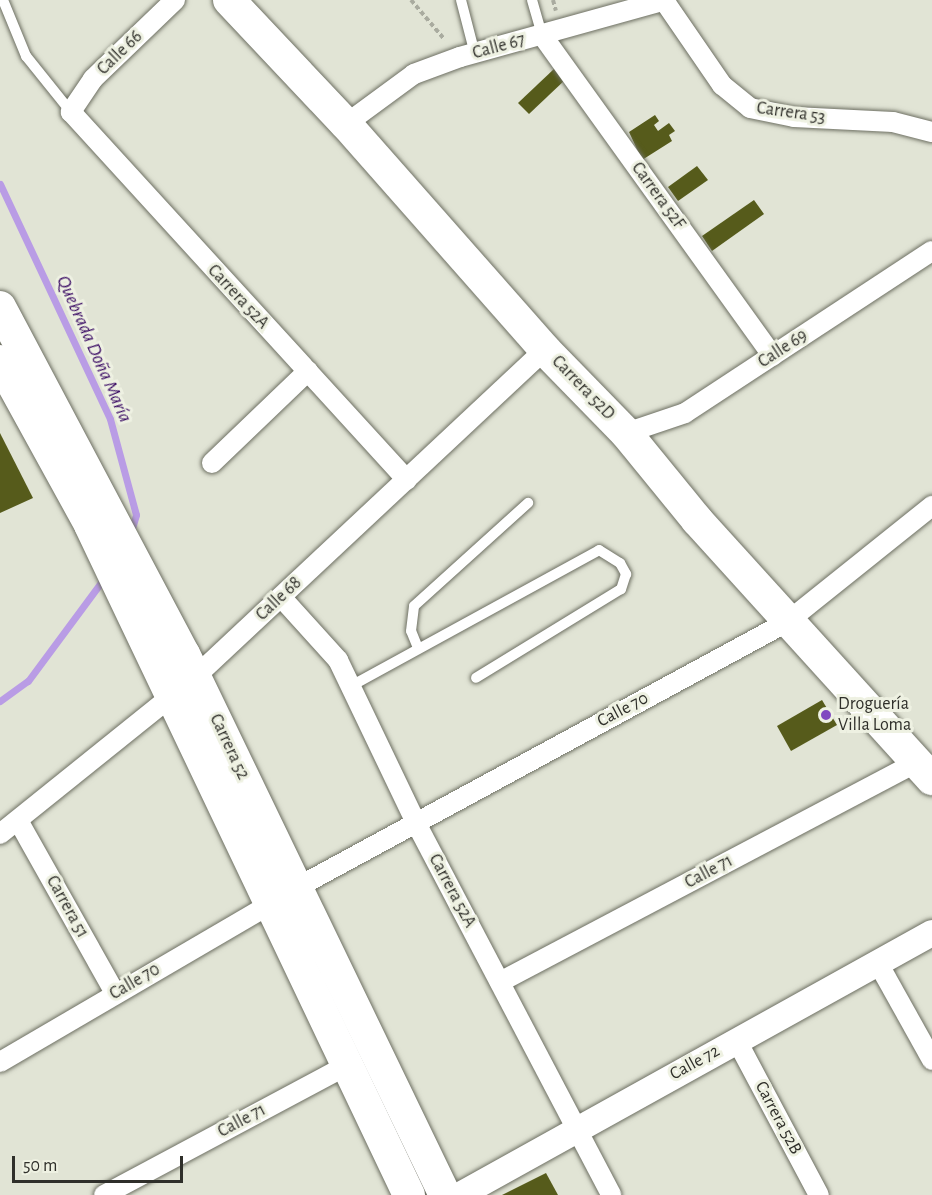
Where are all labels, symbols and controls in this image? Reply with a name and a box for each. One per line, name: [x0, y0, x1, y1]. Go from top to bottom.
street label: Calle 66: [93, 26, 147, 80]
street label: Calle 67: [470, 30, 528, 64]
street label: Carrera 53: [755, 97, 827, 129]
street label: Carrera 52F: [626, 158, 690, 234]
street label: Carrera 52A: [203, 260, 273, 334]
water label: Quebrada Doña María: [51, 272, 137, 426]
street label: Calle 69: [754, 325, 812, 373]
street label: Carrera 52D: [547, 351, 619, 425]
street label: Calle 68: [252, 572, 306, 626]
street label: Calle 70: [594, 688, 652, 732]
place label: Droguería Villa Loma: [838, 694, 911, 736]
marker: Droguería Villa Loma: [819, 708, 833, 722]
street label: Carrera 52: [204, 711, 254, 783]
street label: Carrera 52A: [424, 850, 480, 932]
street label: Calle 71: [681, 850, 737, 894]
street label: Carrera 51: [41, 872, 93, 942]
street label: Calle 70: [106, 959, 164, 1005]
street label: Calle 72: [666, 1041, 724, 1085]
street label: Carrera 52B: [750, 1078, 806, 1158]
street label: Calle 71: [214, 1099, 270, 1143]
scale bar: [15, 1144, 186, 1182]
text: 50 m: [23, 1157, 57, 1175]

